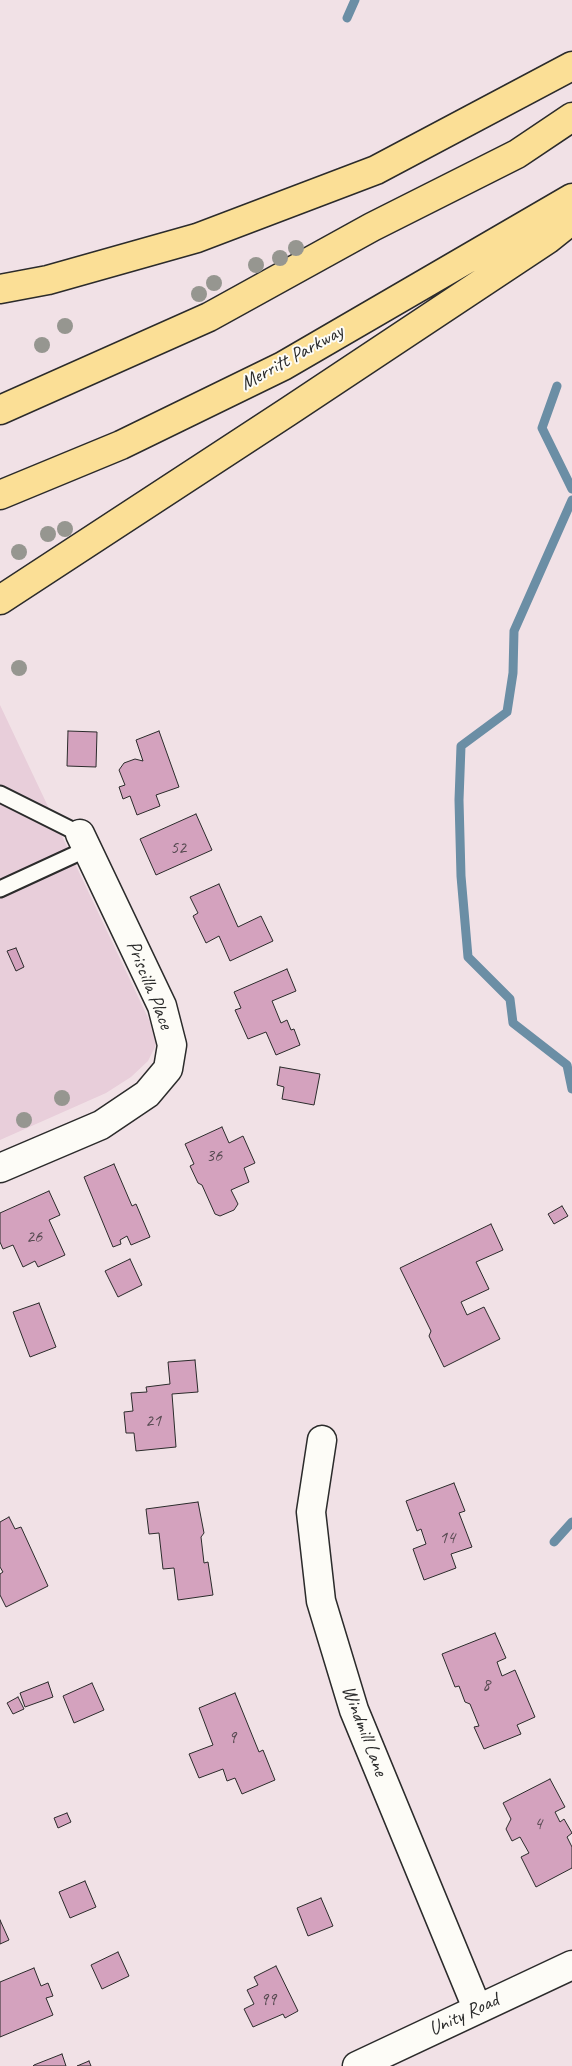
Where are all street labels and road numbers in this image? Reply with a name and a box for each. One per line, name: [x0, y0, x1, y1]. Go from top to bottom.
street label: Merritt Parkway: [236, 320, 348, 396]
street label: Priscilla Place: [120, 937, 178, 1033]
street label: Windmill Lane: [336, 1682, 392, 1780]
street label: Unity Road: [425, 1988, 503, 2042]

